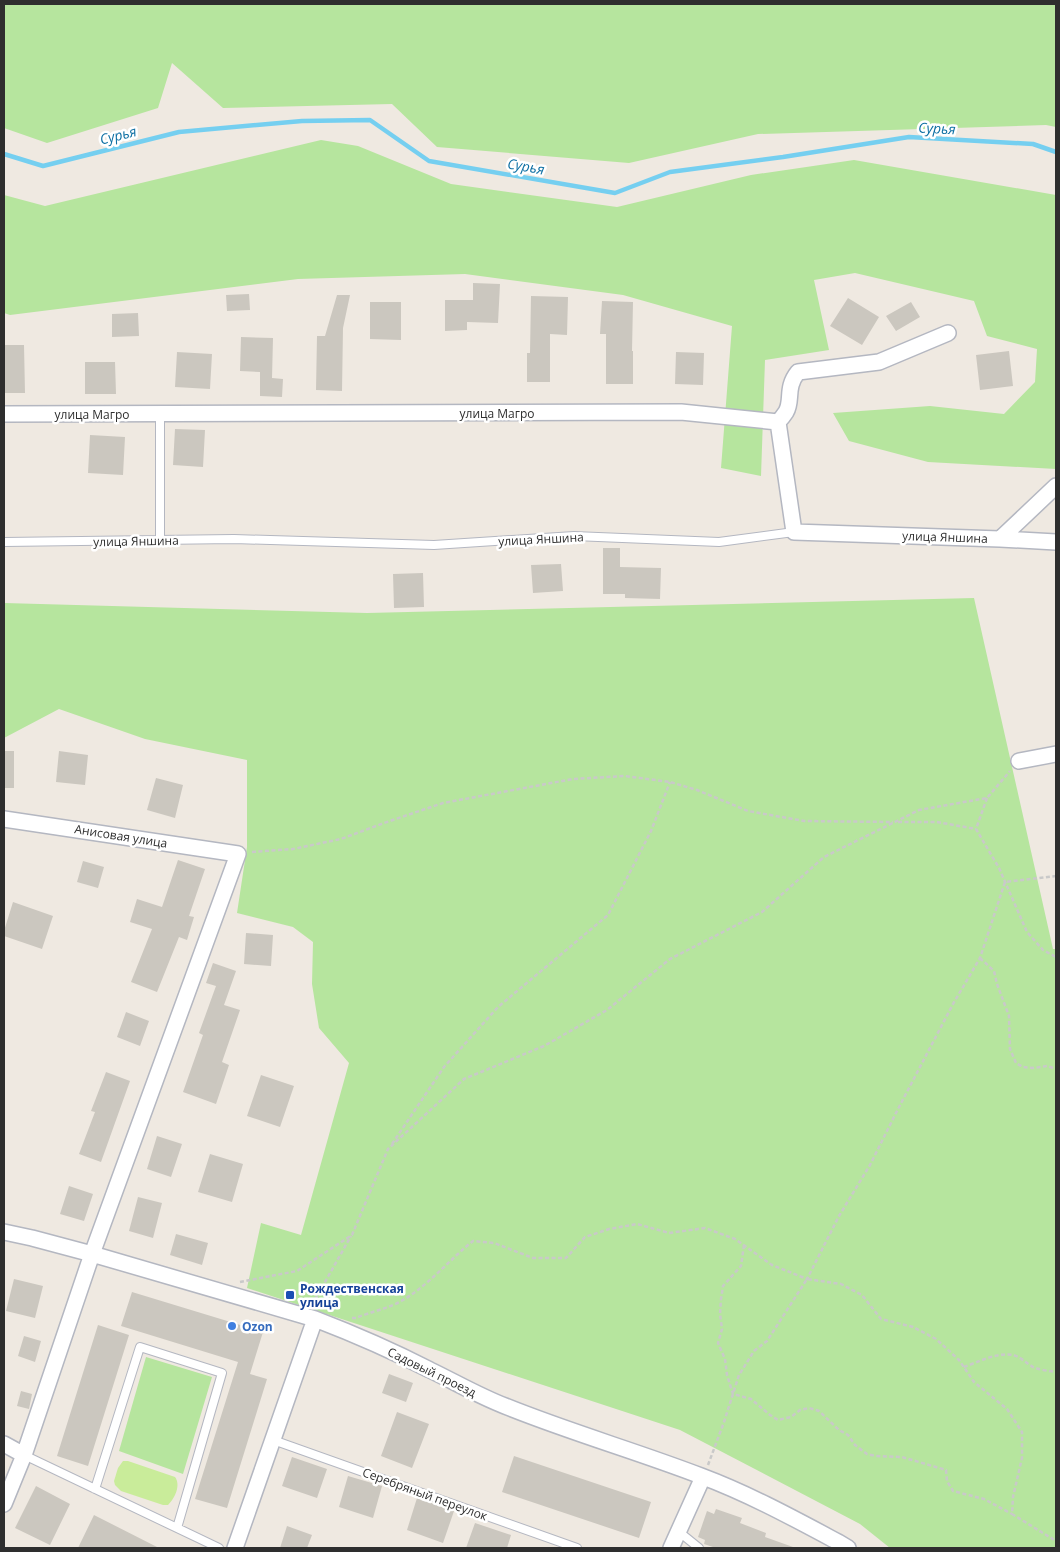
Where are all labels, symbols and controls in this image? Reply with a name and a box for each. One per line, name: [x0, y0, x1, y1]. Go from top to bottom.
water label: Сурья: [918, 118, 956, 138]
water label: Сурья: [98, 121, 138, 149]
water label: Сурья: [506, 153, 546, 179]
street label: улица Магро: [460, 405, 535, 422]
street label: улица Магро: [55, 406, 130, 423]
street label: улица Яншина: [902, 527, 988, 547]
street label: улица Яншина: [498, 528, 584, 550]
street label: улица Яншина: [93, 532, 179, 550]
street label: Анисовая улица: [73, 820, 169, 852]
place label: Рождественская улица: [300, 1280, 404, 1311]
marker: Рождественская улица: [284, 1289, 296, 1301]
place label: Ozon: [242, 1318, 273, 1335]
marker: Ozon: [226, 1320, 238, 1332]
street label: Садовый проезд: [385, 1343, 479, 1401]
street label: Серебряный переулок: [360, 1464, 490, 1525]

